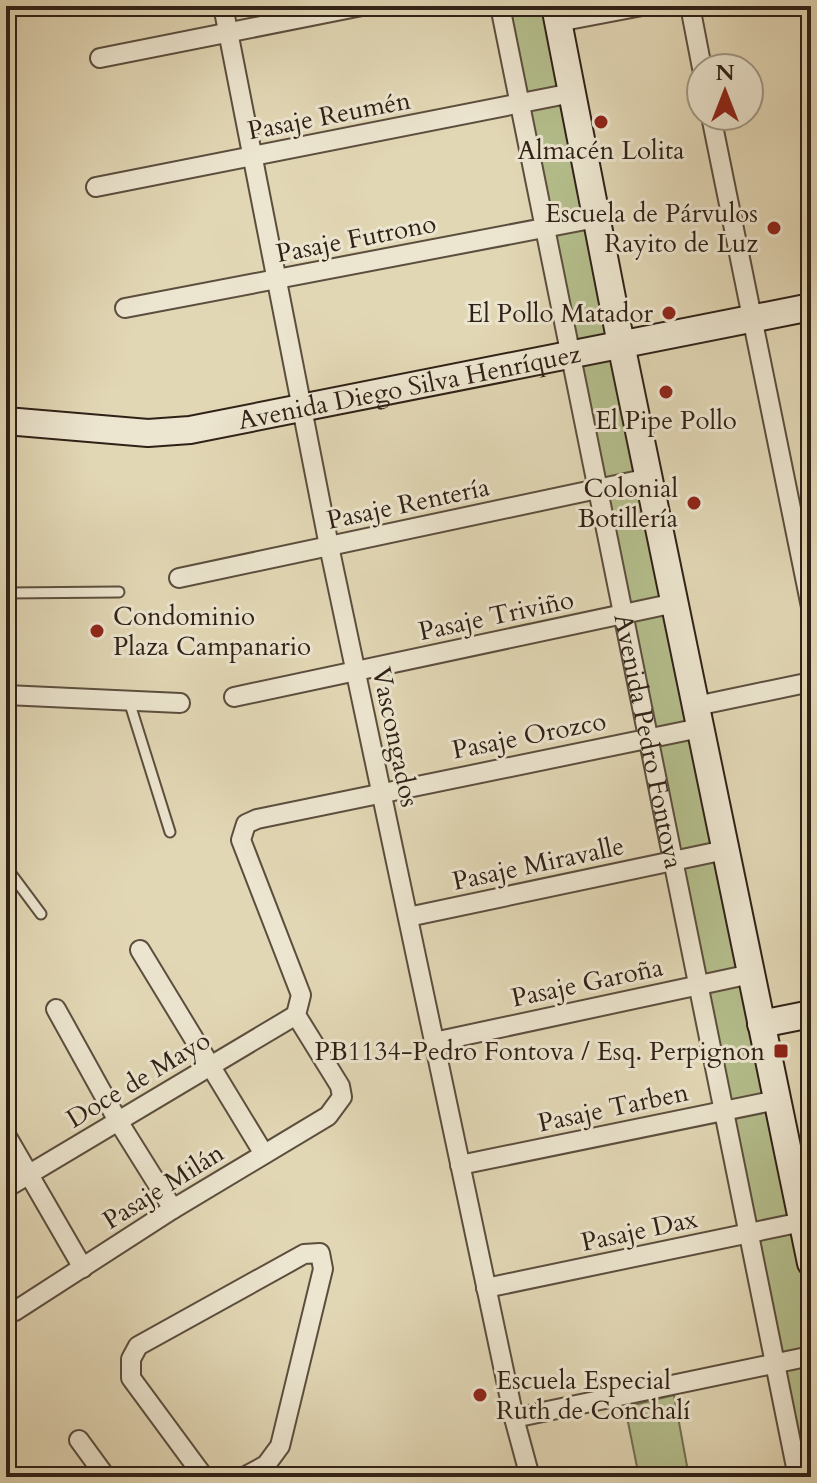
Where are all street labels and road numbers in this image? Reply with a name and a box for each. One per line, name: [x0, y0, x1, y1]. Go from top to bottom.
street label: Pasaje Reumén: [245, 82, 414, 148]
street label: Pasaje Futrono: [273, 206, 439, 271]
street label: Avenida Diego Silva Henríquez: [235, 336, 584, 438]
street label: Pasaje Rentería: [324, 469, 493, 538]
street label: Pasaje Triviño: [415, 582, 577, 649]
street label: Avenida Pedro Fontova: [606, 610, 691, 872]
street label: Vascongados: [364, 664, 427, 810]
street label: Pasaje Orozco: [449, 703, 609, 768]
street label: Pasaje Miravalle: [449, 828, 627, 899]
street label: Pasaje Garoña: [508, 949, 666, 1016]
street label: Doce de Mayo: [60, 1023, 217, 1136]
street label: Pasaje Tarben: [535, 1074, 692, 1141]
street label: Pasaje Milán: [96, 1135, 231, 1238]
street label: Pasaje Dax: [578, 1201, 700, 1260]

